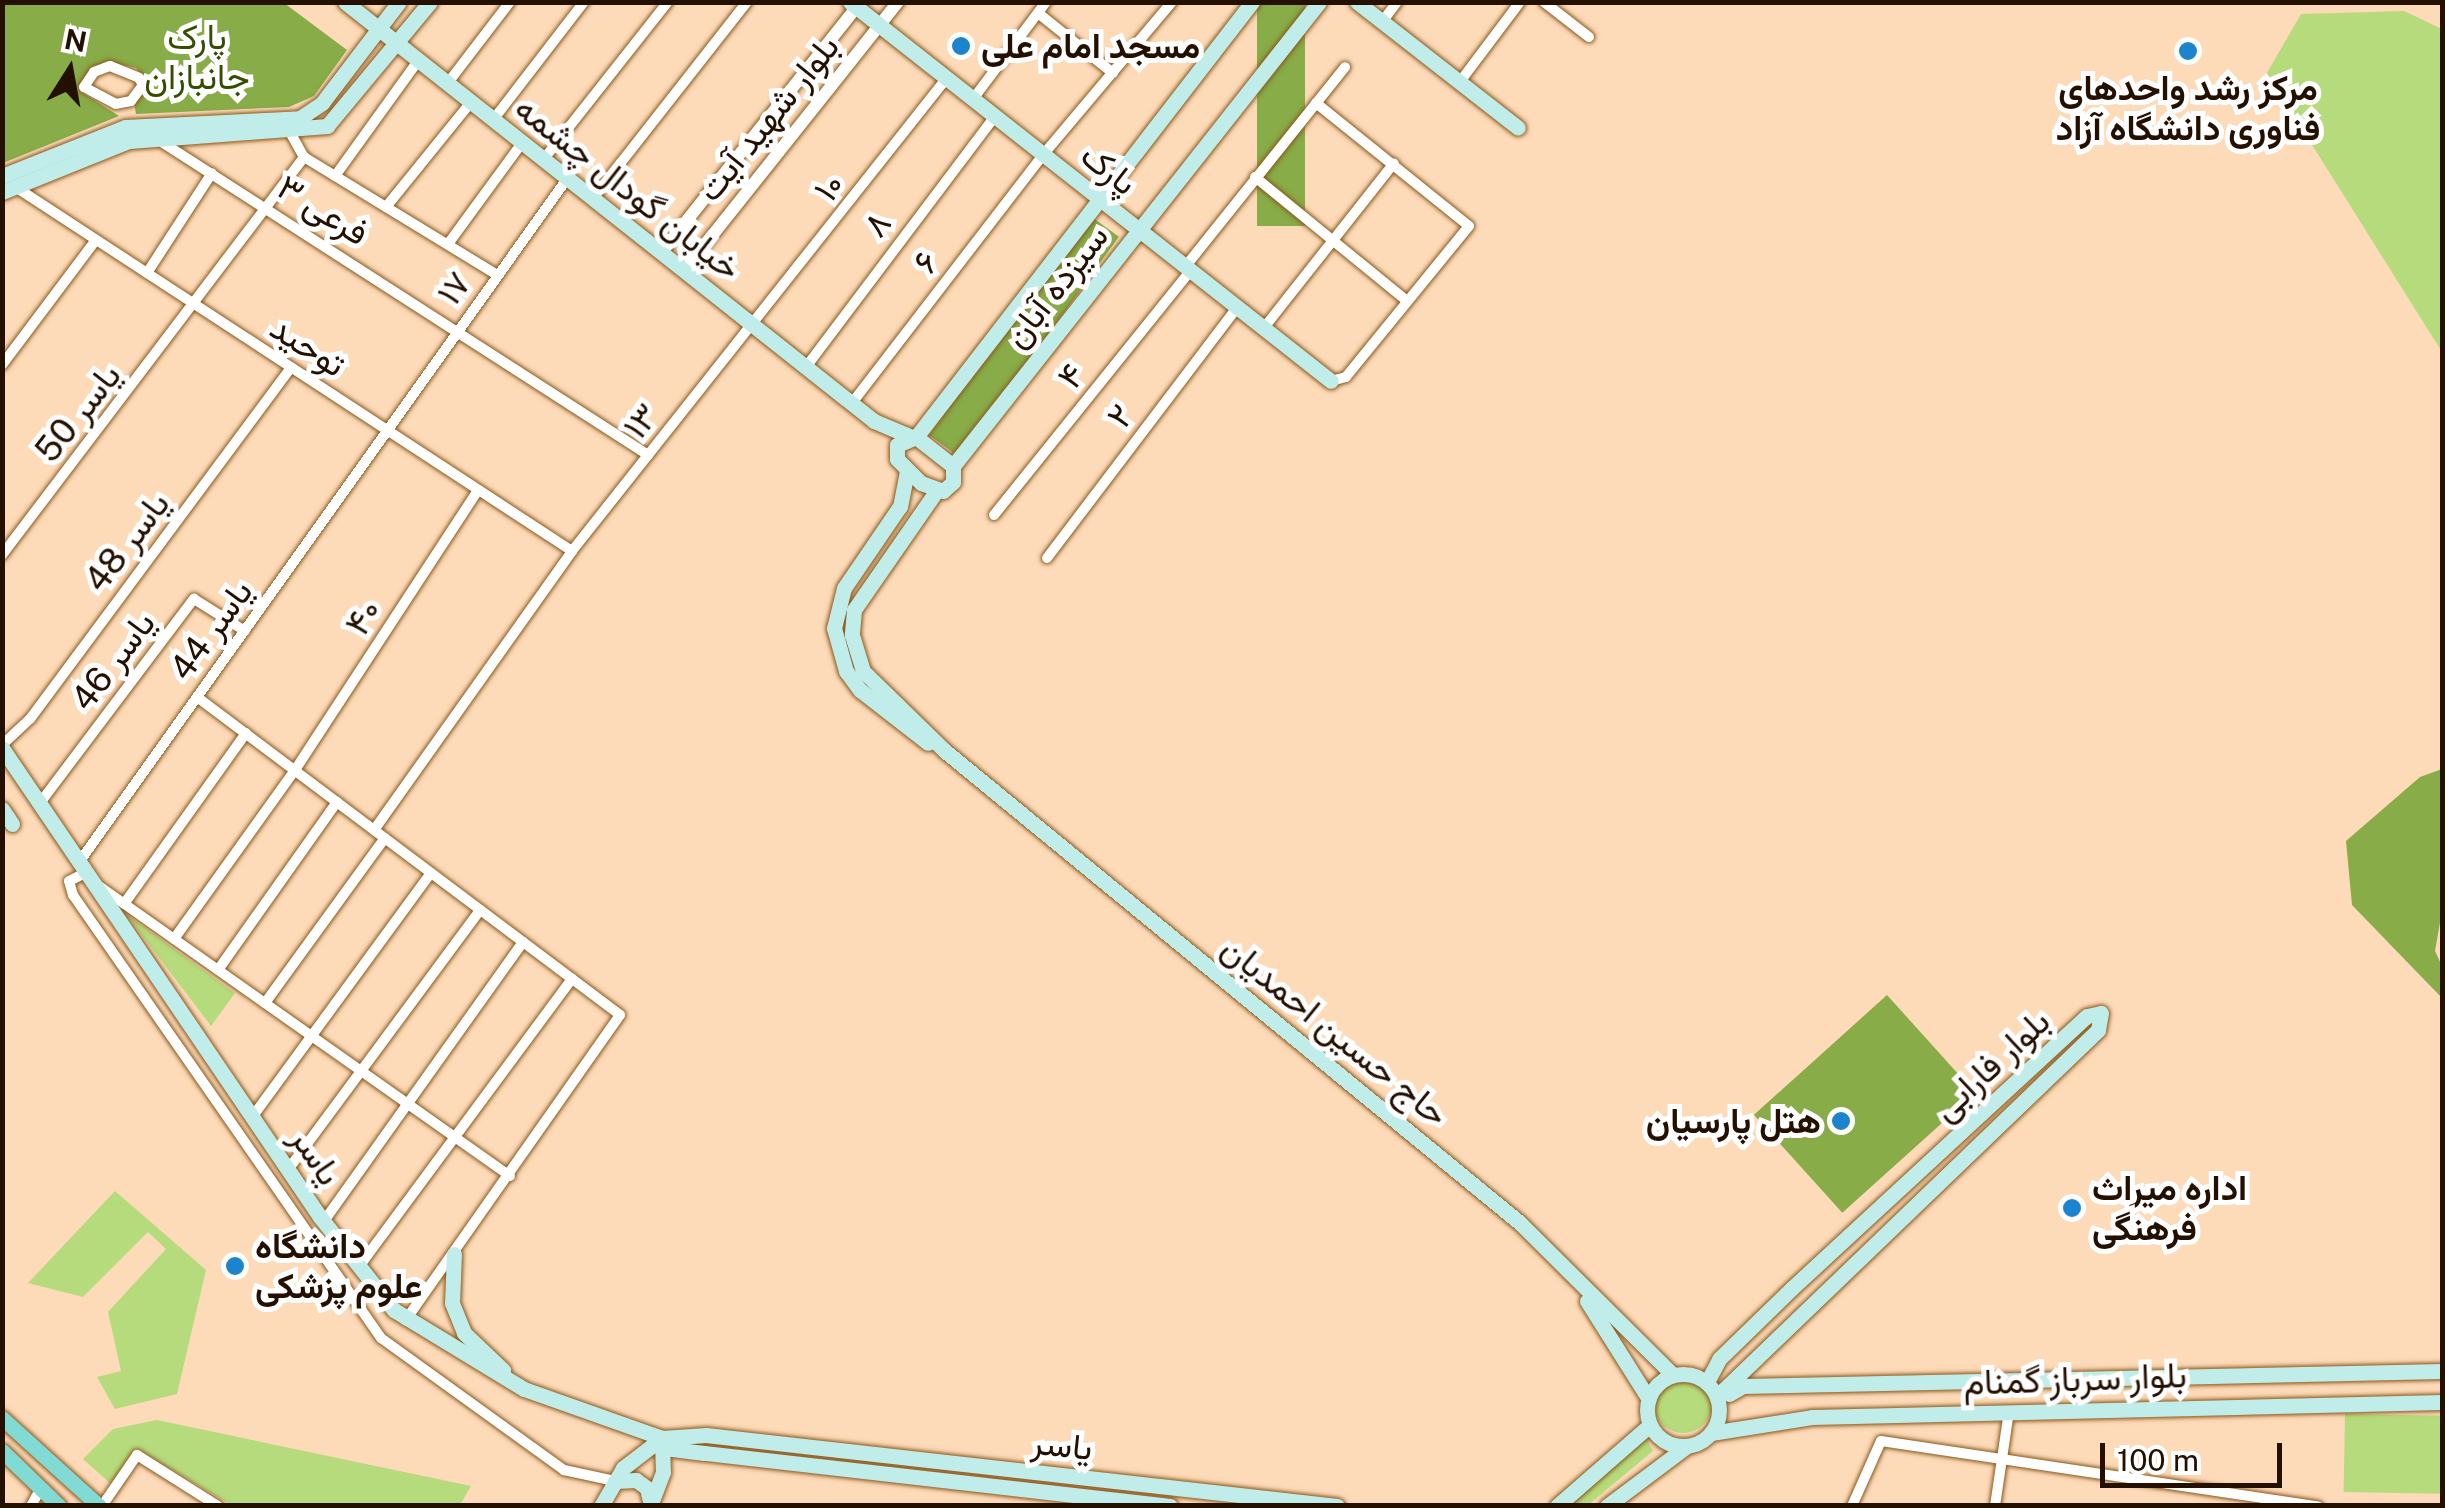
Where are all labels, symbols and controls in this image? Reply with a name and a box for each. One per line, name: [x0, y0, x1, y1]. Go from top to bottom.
park label: پارک جانبازان: [144, 16, 250, 98]
north arrow: [20, 20, 120, 120]
text: N: [62, 22, 90, 58]
place label: مسجد امام علی: [981, 25, 1200, 67]
street label: بلوار شهید آیت: [688, 26, 848, 210]
marker: مسجد امام علی: [950, 35, 972, 57]
marker: مرکز رشد واحدهای فناوری دانشگاه آزاد: [2177, 40, 2199, 62]
place label: مرکز رشد واحدهای فناوری دانشگاه آزاد: [2056, 67, 2320, 149]
street label: خیابان گودال چشمه: [507, 87, 749, 289]
street label: پارک: [1073, 134, 1145, 204]
street label: ۱۰: [805, 164, 853, 210]
street label: فرعی ۳: [270, 166, 376, 254]
street label: ۸: [854, 203, 900, 245]
street label: سیزده آبان: [995, 216, 1117, 356]
street label: ۶: [904, 242, 948, 282]
street label: ۱۷: [428, 263, 480, 313]
street label: توحید: [263, 306, 353, 386]
street label: یاسر 50: [27, 355, 129, 471]
street label: ۴: [1048, 355, 1094, 397]
street label: ۱۳: [614, 395, 668, 447]
street label: ۲: [1098, 396, 1142, 436]
street label: یاسر 48: [76, 484, 178, 600]
street label: یاسر 44: [161, 572, 261, 688]
street label: ۴۰: [336, 591, 390, 643]
street label: یاسر 46: [62, 603, 164, 719]
street label: حاج حسین احمدیان: [1213, 927, 1457, 1135]
street label: بلوار فارابی: [1924, 1000, 2058, 1130]
place label: هتل پارسیان: [1646, 1100, 1821, 1142]
marker: هتل پارسیان: [1830, 1110, 1852, 1132]
street label: یاسر: [281, 1119, 351, 1193]
place label: اداره میراث فرهنگی: [2092, 1167, 2247, 1249]
marker: اداره میراث فرهنگی: [2061, 1197, 2083, 1219]
place label: دانشگاه علوم پزشکی: [255, 1225, 422, 1307]
marker: دانشگاه علوم پزشکی: [224, 1255, 246, 1277]
street label: بلوار سرباز گمنام: [1963, 1354, 2187, 1404]
street label: یاسر: [1029, 1421, 1095, 1469]
scale bar: [2105, 1423, 2288, 1485]
text: 100 m: [2117, 1442, 2199, 1478]

